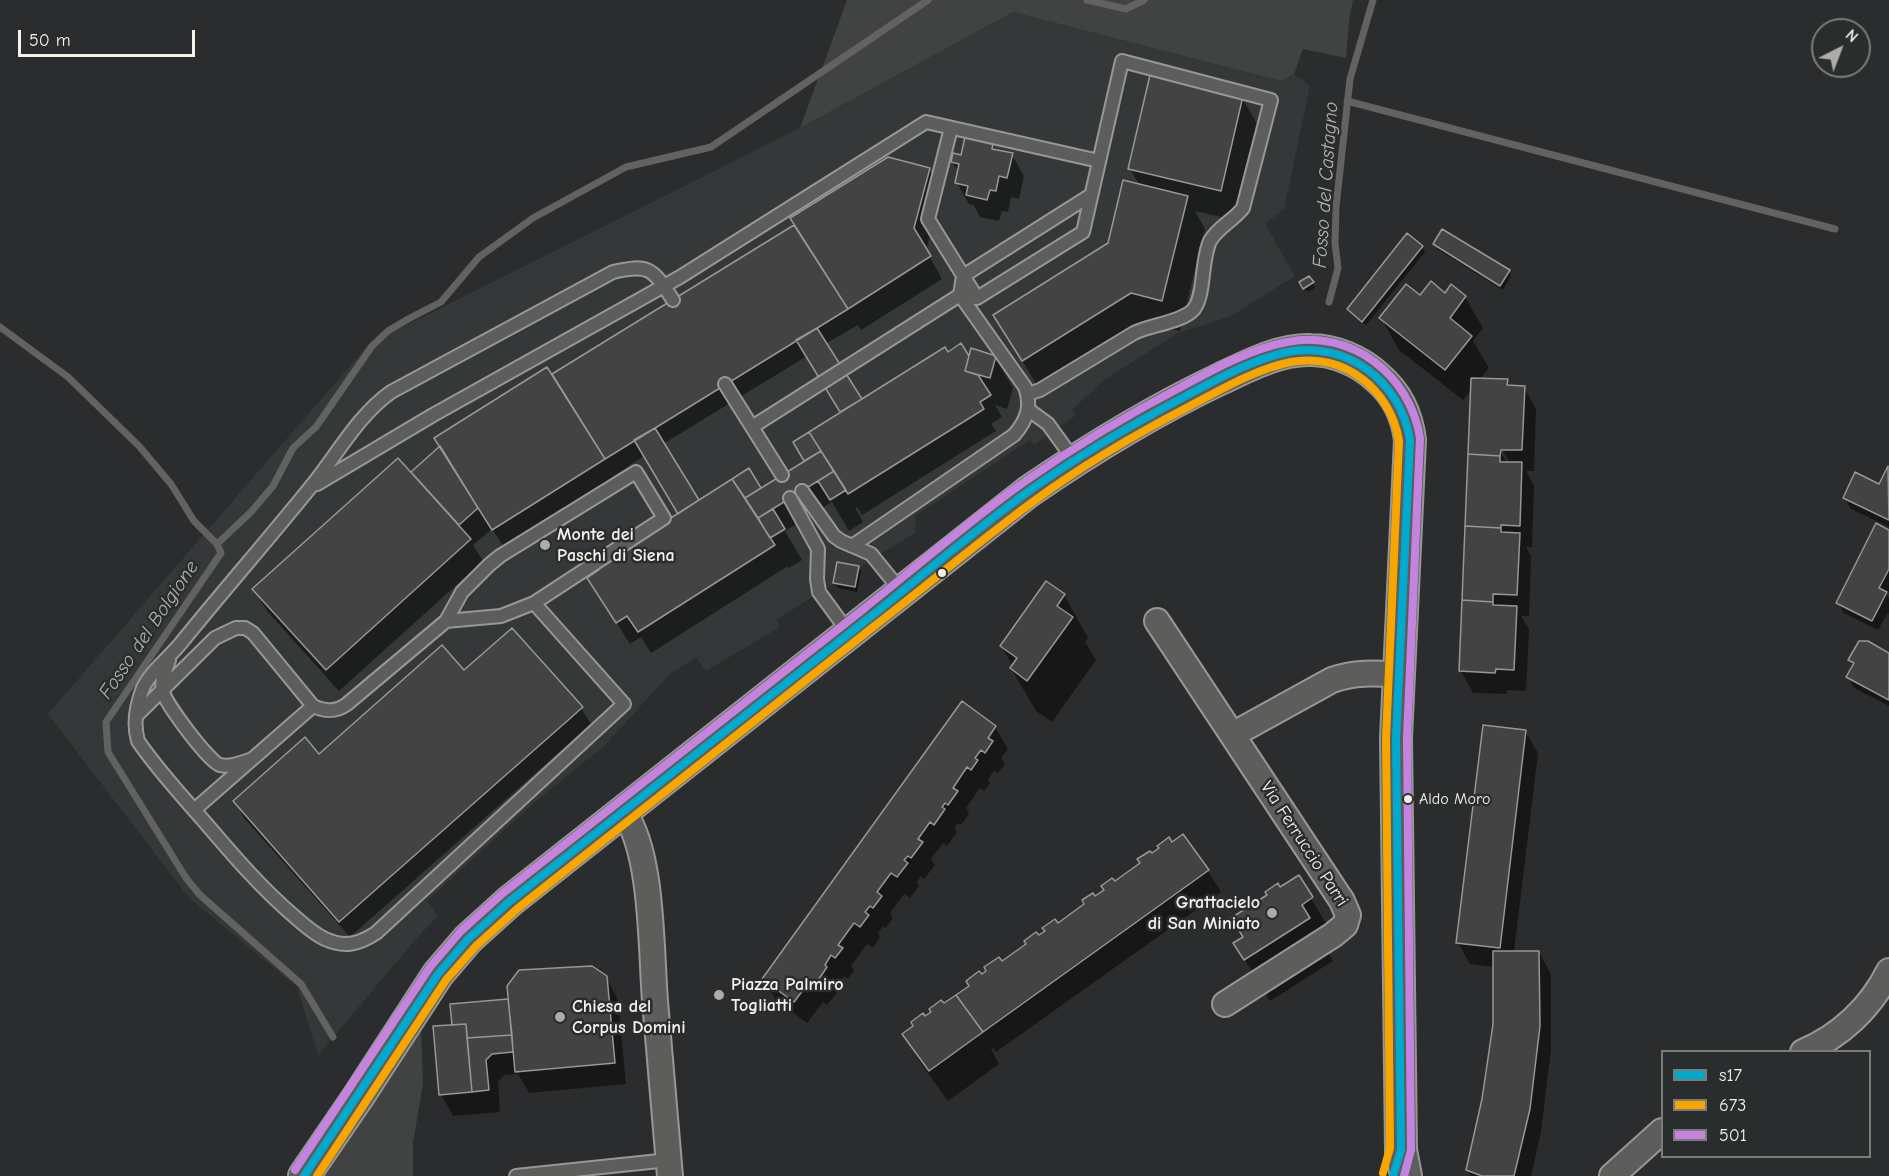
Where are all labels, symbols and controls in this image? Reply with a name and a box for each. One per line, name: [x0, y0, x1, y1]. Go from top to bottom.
scale bar: [21, 18, 198, 56]
north arrow: [1811, 18, 1871, 78]
text: N: [1842, 26, 1862, 46]
text: 50 m: [29, 30, 71, 51]
water label: Fosso del Castagno: [1308, 101, 1344, 269]
place label: Monte dei Paschi di Siena: [557, 524, 675, 566]
marker: Monte dei Paschi di Siena: [538, 538, 552, 552]
water label: Fosso del Bolgione: [94, 556, 204, 704]
unlabelled marker: [936, 567, 948, 579]
street label: Via Ferruccio Parri: [1255, 777, 1353, 911]
place label: Aldo Moro: [1419, 789, 1491, 809]
marker: Aldo Moro: [1402, 793, 1414, 805]
place label: Grattacielo di San Miniato: [1148, 892, 1260, 934]
marker: Grattacielo di San Miniato: [1265, 906, 1279, 920]
place label: Piazza Palmiro Togliatti: [731, 974, 843, 1016]
marker: Piazza Palmiro Togliatti: [712, 988, 726, 1002]
place label: Chiesa del Corpus Domini: [572, 996, 686, 1038]
marker: Chiesa del Corpus Domini: [553, 1010, 567, 1024]
legend: [1661, 1050, 1871, 1158]
text: s17: [1719, 1065, 1742, 1086]
text: 673: [1719, 1095, 1746, 1116]
text: 501: [1719, 1125, 1747, 1146]

